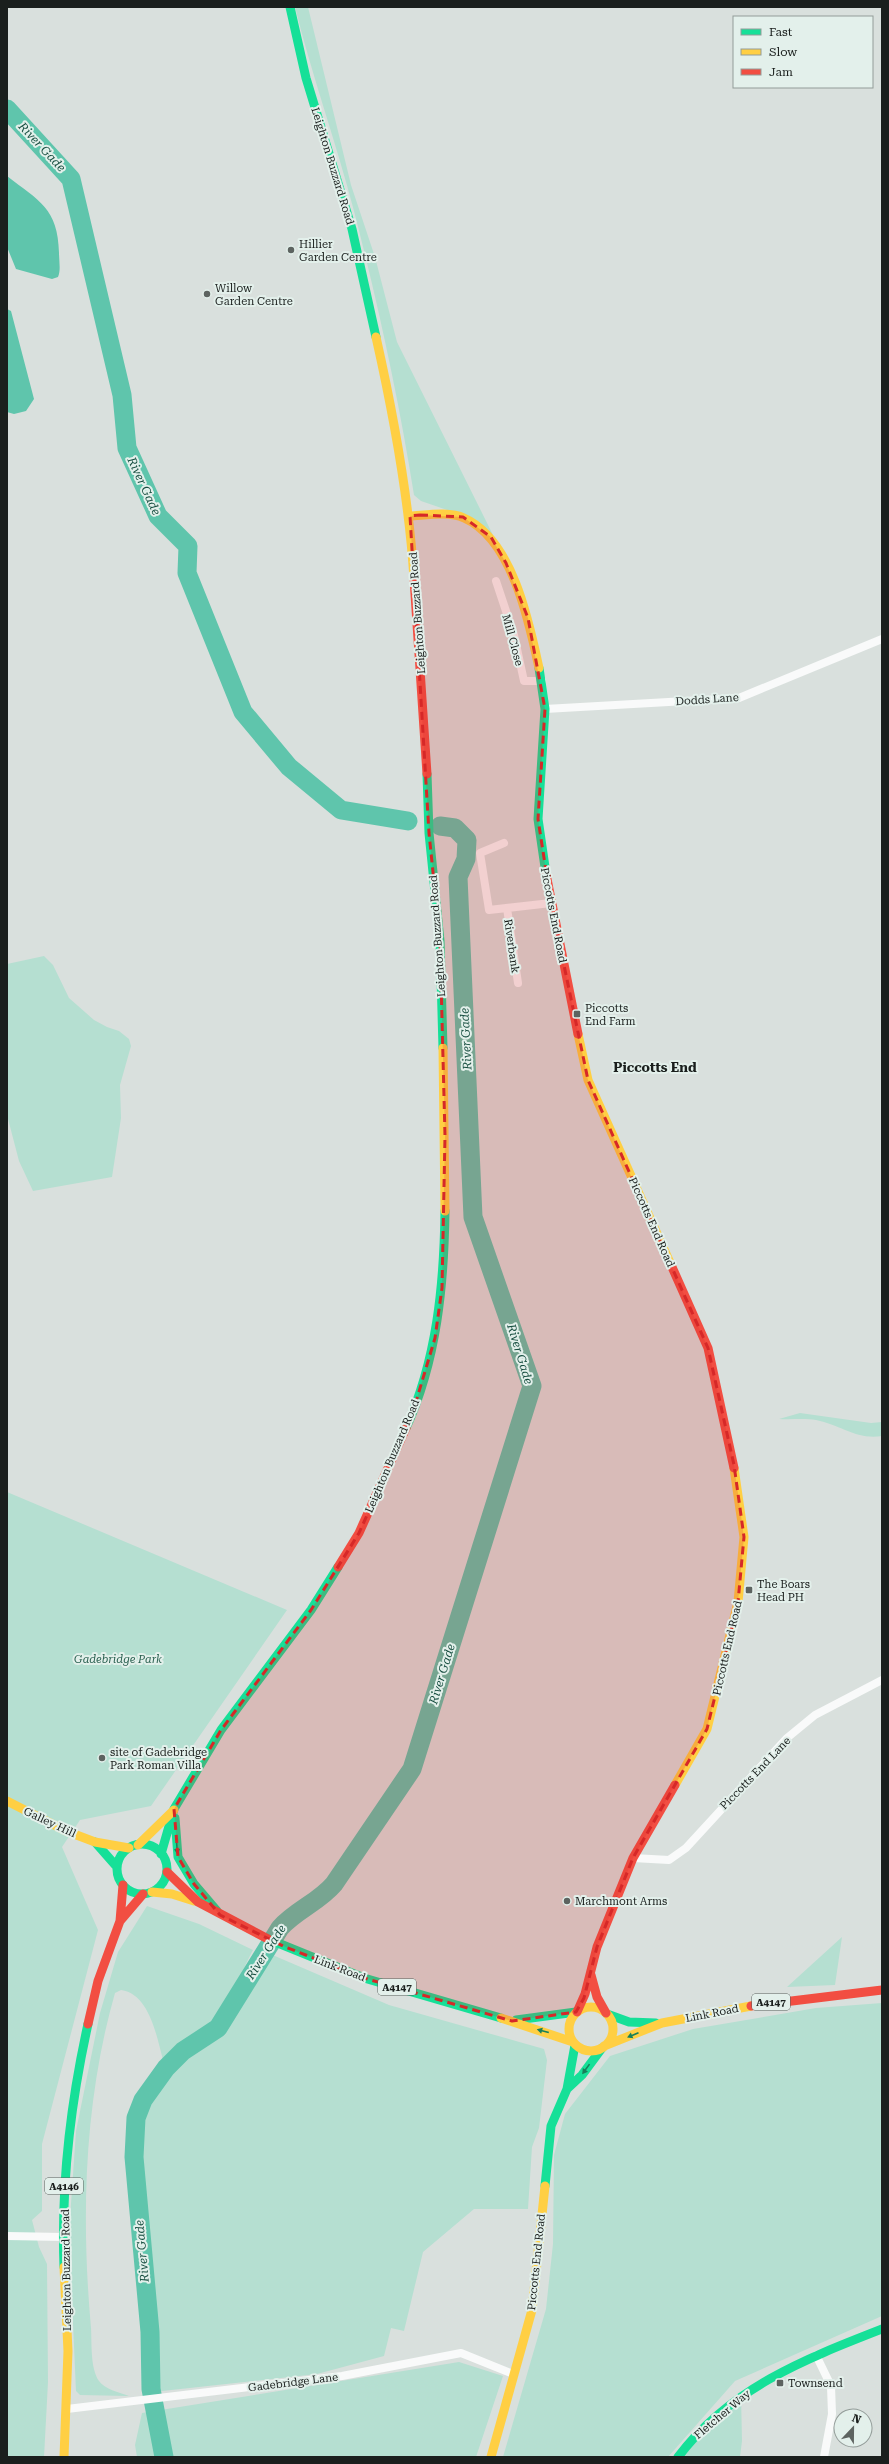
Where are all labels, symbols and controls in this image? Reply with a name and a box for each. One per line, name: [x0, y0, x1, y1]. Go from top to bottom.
legend: [733, 16, 873, 88]
text: Fast: [769, 25, 793, 39]
text: Slow: [769, 45, 797, 59]
text: Jam: [769, 65, 793, 79]
street label: Leighton Buzzard Road: [308, 106, 357, 226]
water label: River Gade: [15, 119, 68, 175]
place label: Hillier Garden Centre: [299, 238, 377, 264]
marker: Hillier Garden Centre: [286, 245, 296, 255]
place label: Willow Garden Centre: [215, 282, 293, 308]
marker: Willow Garden Centre: [202, 289, 212, 299]
water label: River Gade: [124, 454, 164, 517]
street label: Leighton Buzzard Road: [407, 552, 428, 674]
street label: Mill Close: [499, 613, 526, 667]
street label: Dodds Lane: [675, 691, 739, 708]
street label: Piccotts End Road: [538, 866, 569, 964]
street label: Leighton Buzzard Road: [427, 875, 448, 997]
street label: Riverbank: [501, 918, 522, 974]
place label: Piccotts End Farm: [585, 1002, 636, 1028]
water label: River Gade: [457, 1008, 475, 1071]
marker: Piccotts End Farm: [572, 1009, 582, 1019]
district label: Piccotts End: [613, 1060, 697, 1075]
street label: Piccotts End Road: [626, 1175, 677, 1269]
water label: River Gade: [504, 1321, 536, 1386]
street label: Leighton Buzzard Road: [363, 1397, 422, 1515]
place label: The Boars Head PH: [757, 1578, 810, 1604]
marker: The Boars Head PH: [744, 1585, 754, 1595]
street label: Piccotts End Road: [710, 1599, 745, 1697]
water label: River Gade: [426, 1642, 458, 1707]
park label: Gadebridge Park: [74, 1653, 162, 1666]
street label: Piccotts End Lane: [717, 1734, 793, 1812]
place label: site of Gadebridge Park Roman Villa: [110, 1746, 207, 1772]
marker: site of Gadebridge Park Roman Villa: [97, 1753, 107, 1763]
street label: Galley Hill: [22, 1805, 79, 1840]
one-way arrow: [174, 1842, 181, 1854]
place label: Marchmont Arms: [575, 1895, 667, 1908]
marker: Marchmont Arms: [562, 1896, 572, 1906]
water label: River Gade: [243, 1922, 289, 1983]
street label: Link Road: [312, 1953, 367, 1984]
road number: A4147: [378, 1979, 416, 1995]
road number: A4147: [752, 1994, 790, 2010]
street label: Link Road: [684, 2002, 740, 2025]
one-way arrow: [537, 2028, 549, 2034]
one-way arrow: [627, 2032, 639, 2038]
one-way arrow: [582, 2064, 590, 2075]
road number: A4146: [45, 2178, 83, 2194]
street label: Leighton Buzzard Road: [59, 2209, 74, 2331]
street label: Piccotts End Road: [525, 2213, 548, 2311]
water label: River Gade: [132, 2219, 152, 2284]
street label: Gadebridge Lane: [247, 2371, 339, 2394]
place label: Townsend: [788, 2377, 843, 2390]
marker: Townsend: [775, 2378, 785, 2388]
street label: Fletcher Way: [692, 2387, 754, 2442]
north arrow: [833, 2408, 873, 2448]
text: N: [850, 2412, 863, 2427]

